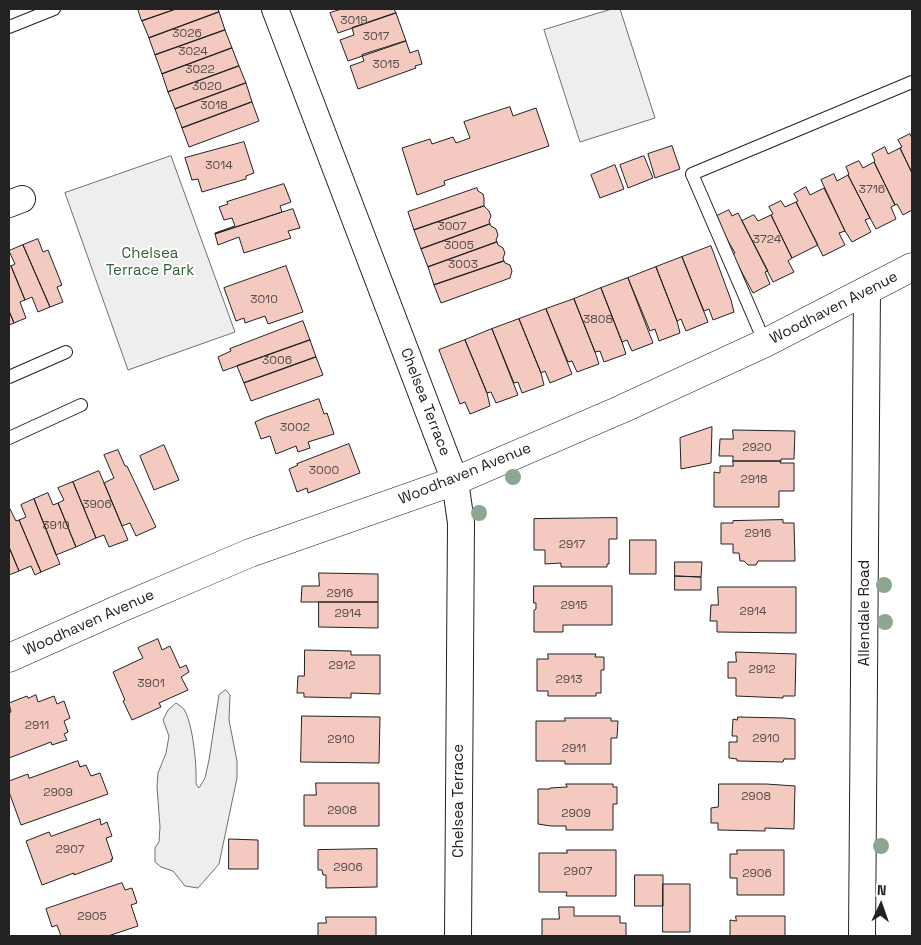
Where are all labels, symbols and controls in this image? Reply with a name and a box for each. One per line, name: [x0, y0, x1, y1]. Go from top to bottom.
house number: 3019: [340, 14, 368, 28]
house number: 3026: [172, 27, 202, 41]
house number: 3017: [363, 30, 389, 44]
house number: 3024: [178, 45, 208, 59]
house number: 3015: [372, 58, 400, 72]
house number: 3022: [185, 63, 215, 77]
house number: 3020: [192, 80, 222, 94]
house number: 3018: [200, 99, 228, 113]
house number: 3014: [205, 159, 233, 173]
house number: 3716: [859, 183, 885, 197]
house number: 3007: [437, 220, 467, 234]
house number: 3724: [753, 233, 781, 247]
house number: 3005: [444, 239, 474, 253]
park label: Chelsea Terrace Park: [106, 245, 194, 280]
house number: 3003: [448, 258, 478, 272]
street label: Woodhaven Avenue: [767, 268, 901, 348]
house number: 3010: [250, 293, 278, 307]
house number: 3808: [583, 313, 613, 327]
street label: Chelsea Terrace: [396, 345, 454, 459]
house number: 3006: [262, 354, 292, 368]
house number: 3002: [280, 421, 310, 435]
street label: Woodhaven Avenue: [396, 439, 534, 509]
house number: 2920: [742, 441, 772, 455]
house number: 3000: [309, 464, 339, 478]
house number: 2918: [740, 473, 768, 487]
house number: 3906: [82, 498, 112, 512]
house number: 3910: [42, 519, 70, 533]
house number: 2916: [745, 527, 771, 541]
house number: 2917: [559, 538, 585, 552]
street label: Allendale Road: [856, 560, 874, 666]
street label: Woodhaven Avenue: [21, 586, 157, 660]
house number: 2916: [327, 587, 353, 601]
house number: 2915: [561, 599, 587, 613]
house number: 2914: [739, 605, 767, 619]
house number: 2914: [334, 607, 362, 621]
house number: 2912: [329, 659, 355, 673]
house number: 2912: [749, 663, 775, 677]
house number: 2913: [556, 673, 582, 687]
house number: 3901: [137, 677, 165, 691]
house number: 2911: [25, 719, 49, 733]
house number: 2910: [752, 732, 780, 746]
house number: 2910: [327, 733, 355, 747]
house number: 2911: [562, 742, 586, 756]
street label: Chelsea Terrace: [450, 744, 468, 858]
house number: 2909: [43, 786, 73, 800]
house number: 2908: [741, 790, 771, 804]
house number: 2908: [327, 804, 357, 818]
house number: 2909: [561, 807, 591, 821]
house number: 2907: [56, 843, 84, 857]
house number: 2906: [333, 861, 363, 875]
house number: 2907: [564, 865, 592, 879]
house number: 2906: [742, 867, 772, 881]
north arrow: [856, 880, 906, 930]
text: N: [877, 881, 887, 899]
house number: 2905: [77, 910, 107, 924]

